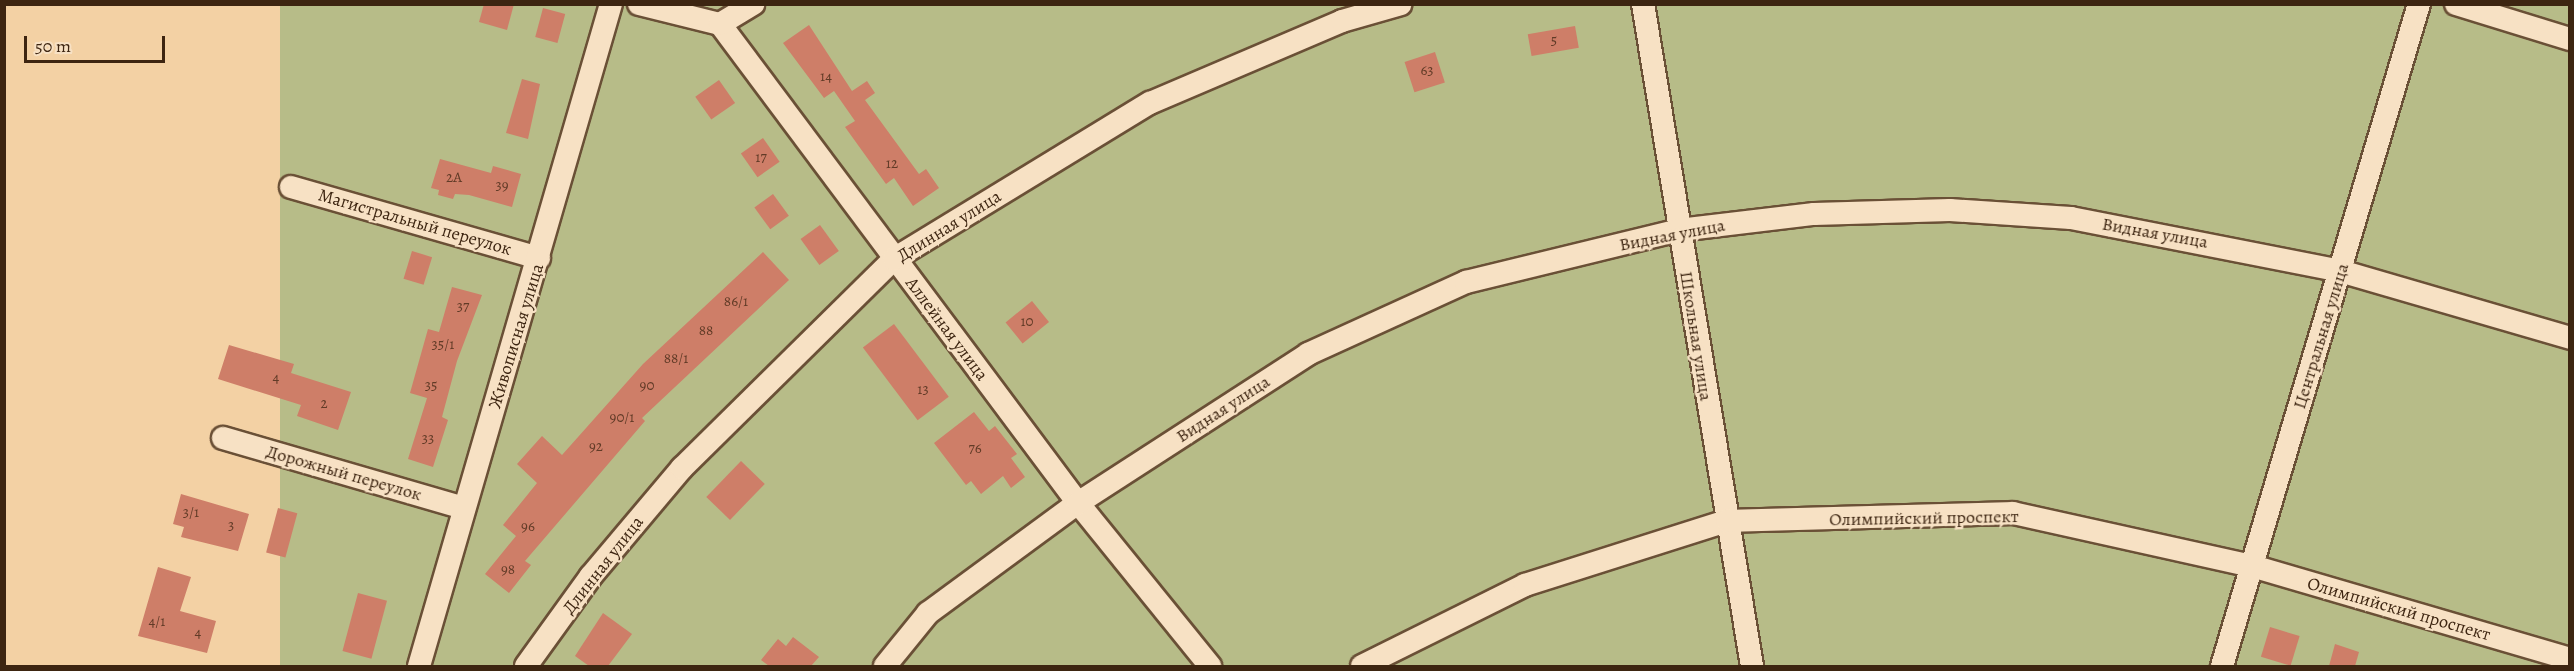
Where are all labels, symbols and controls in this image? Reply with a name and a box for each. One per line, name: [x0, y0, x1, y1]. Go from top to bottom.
scale bar: [27, 24, 168, 62]
house number: 5: [1551, 32, 1557, 50]
text: 50 m: [35, 34, 71, 58]
house number: 63: [1420, 62, 1434, 80]
house number: 14: [820, 68, 832, 86]
house number: 17: [755, 149, 767, 167]
house number: 12: [886, 155, 898, 173]
house number: 2А: [446, 169, 462, 187]
house number: 39: [495, 177, 509, 195]
street label: Магистральный переулок: [316, 184, 514, 260]
street label: Длинная улица: [893, 185, 1005, 267]
street label: Видная улица: [2100, 213, 2210, 253]
street label: Видная улица: [1617, 214, 1727, 256]
street label: Живописная улица: [484, 261, 548, 411]
street label: Центральная улица: [2289, 261, 2353, 411]
street label: Школьная улица: [1675, 270, 1717, 402]
street label: Аллейная улица: [901, 273, 993, 385]
house number: 86/1: [724, 293, 748, 311]
house number: 37: [457, 298, 469, 316]
house number: 10: [1020, 313, 1034, 331]
house number: 88: [699, 322, 713, 340]
house number: 35/1: [432, 336, 454, 354]
house number: 88/1: [664, 350, 688, 368]
house number: 4: [273, 369, 279, 387]
street label: Видная улица: [1172, 371, 1274, 447]
house number: 35: [425, 377, 437, 395]
house number: 90: [640, 377, 654, 395]
house number: 13: [917, 381, 929, 399]
house number: 2: [320, 395, 328, 413]
house number: 90/1: [610, 409, 634, 427]
house number: 33: [422, 430, 434, 448]
house number: 92: [589, 438, 603, 456]
street label: Дорожный переулок: [264, 440, 424, 506]
house number: 76: [968, 440, 982, 458]
house number: 3/1: [183, 504, 199, 522]
street label: Олимпийский проспект: [1829, 506, 2019, 530]
street label: Длинная улица: [558, 512, 648, 618]
house number: 3: [228, 517, 234, 535]
house number: 96: [521, 518, 535, 536]
house number: 98: [501, 561, 515, 579]
street label: Олимпийский проспект: [2305, 573, 2493, 645]
house number: 4/1: [149, 613, 165, 631]
house number: 4: [195, 624, 201, 642]

